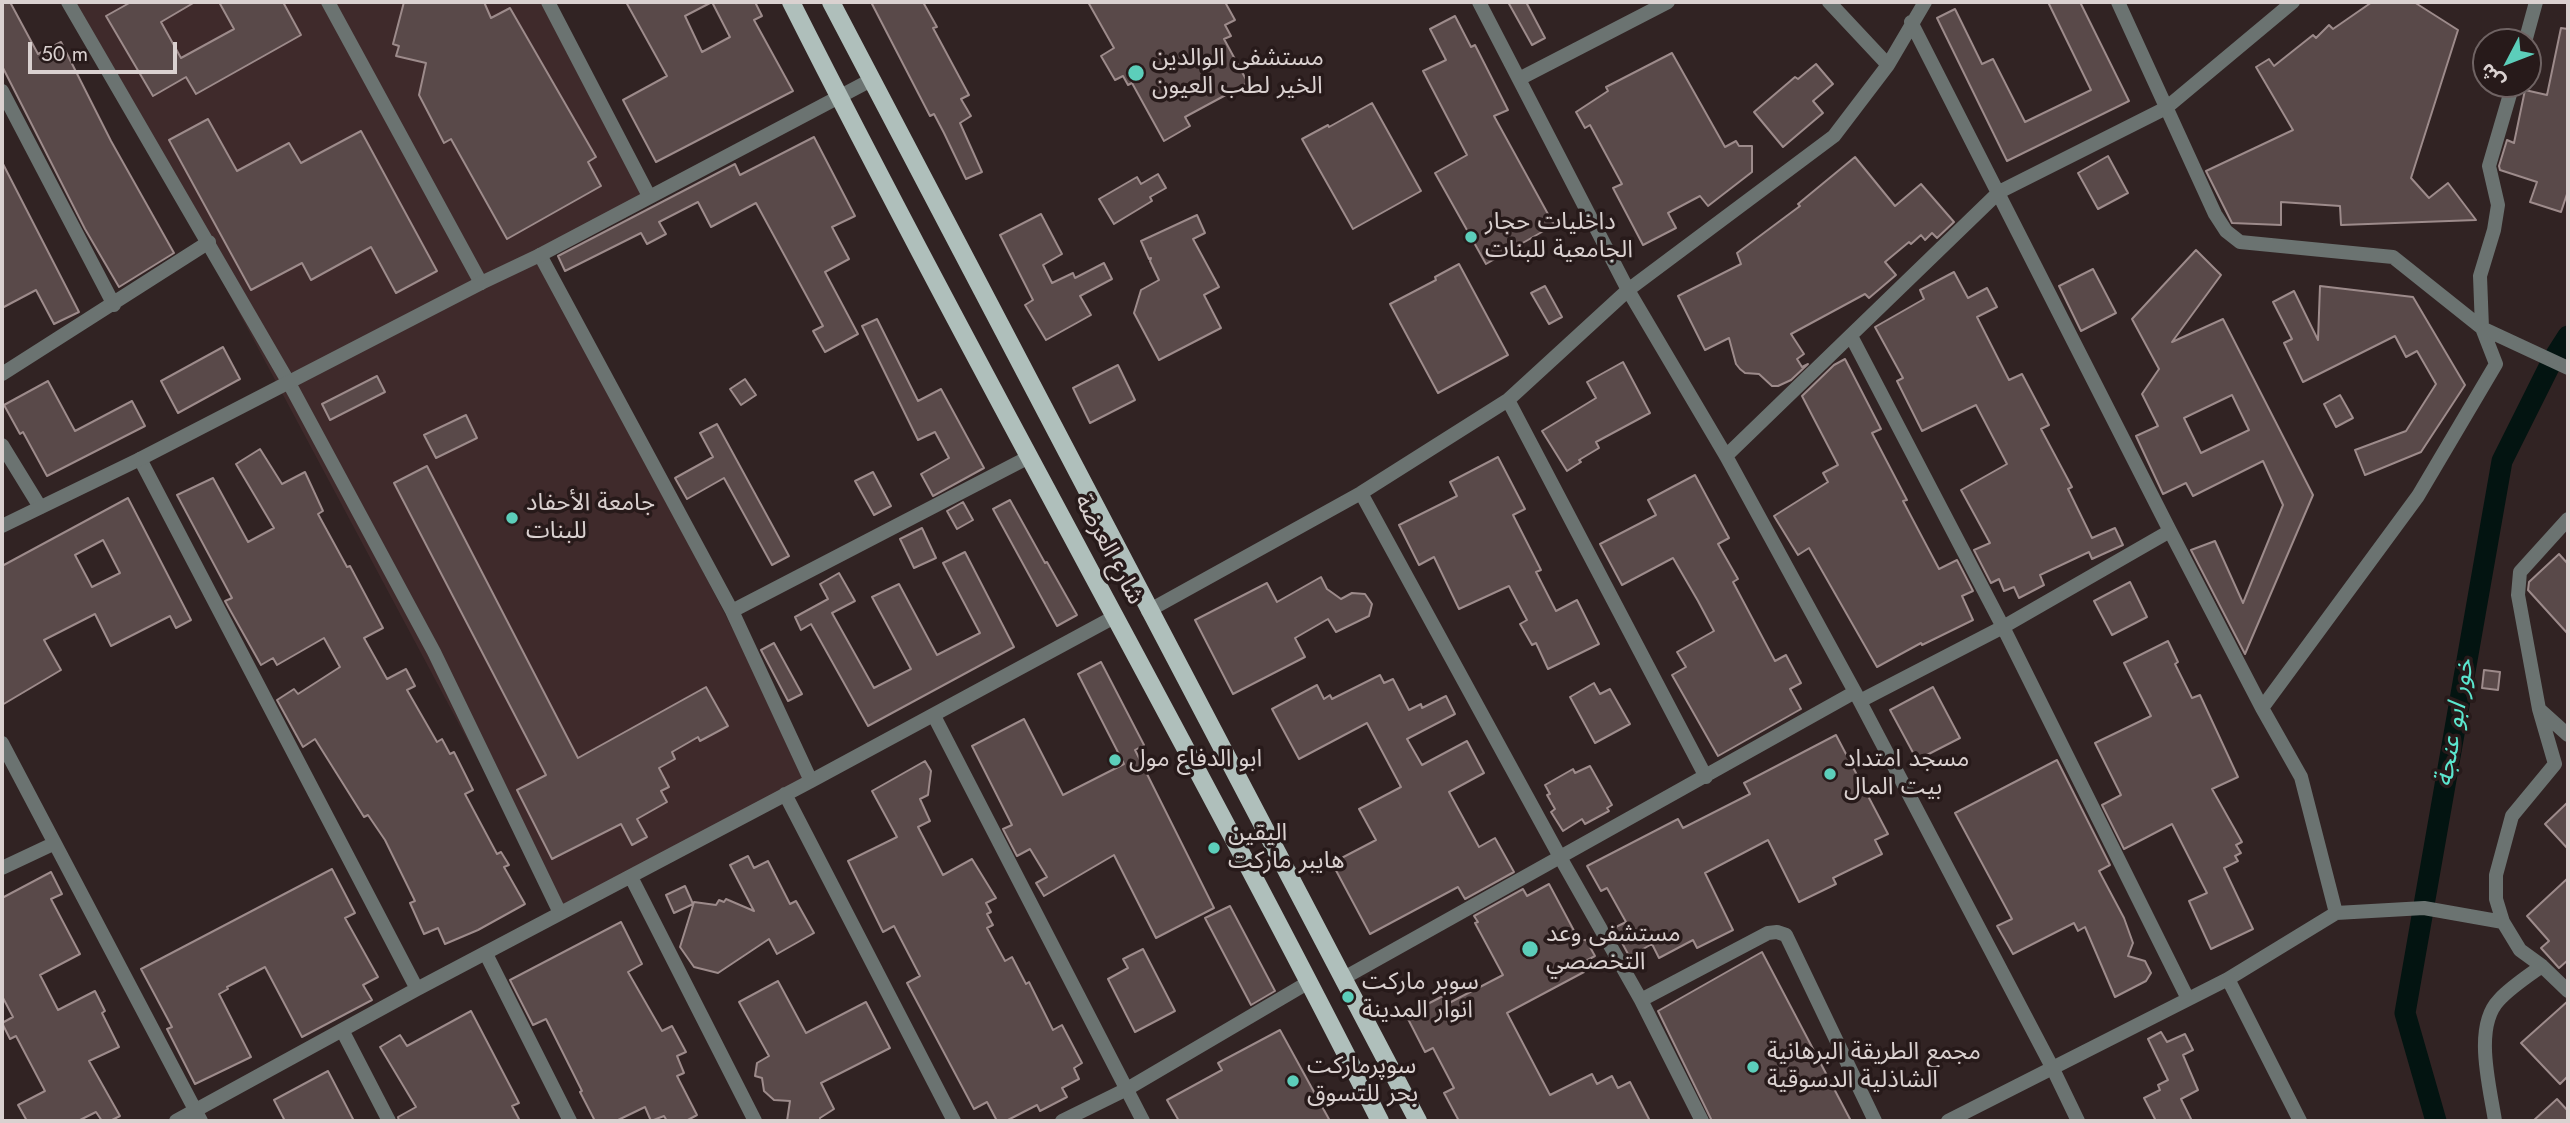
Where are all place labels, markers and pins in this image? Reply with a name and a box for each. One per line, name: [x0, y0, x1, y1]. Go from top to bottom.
place label: مستشفى الوالدين الخير لطب العيون: [1152, 45, 1324, 101]
marker: مستشفى الوالدين الخير لطب العيون: [1126, 63, 1146, 83]
place label: داخليات حجار الجامعية للبنات: [1485, 209, 1633, 265]
marker: داخليات حجار الجامعية للبنات: [1463, 229, 1479, 245]
place label: جامعة الأحفاد للبنات: [526, 490, 655, 546]
marker: جامعة الأحفاد للبنات: [504, 510, 520, 526]
place label: ابو الدفاع مول: [1129, 746, 1262, 774]
place label: مسجد امتداد بيت المال: [1844, 746, 1969, 802]
marker: ابو الدفاع مول: [1107, 752, 1123, 768]
marker: مسجد امتداد بيت المال: [1822, 766, 1838, 782]
place label: اليقين هايبر ماركت: [1228, 820, 1344, 876]
marker: اليقين هايبر ماركت: [1206, 840, 1222, 856]
place label: مستشفى وعد التخصصي: [1546, 921, 1681, 977]
marker: مستشفى وعد التخصصي: [1520, 939, 1540, 959]
place label: سوبر ماركت انوار المدينة: [1362, 969, 1479, 1025]
marker: سوبر ماركت انوار المدينة: [1340, 989, 1356, 1005]
place label: مجمع الطريقة البرهانية الشاذلية الدسوقية: [1767, 1039, 1981, 1095]
place label: سوپرمارکت بحر للتسوق: [1307, 1053, 1418, 1109]
marker: مجمع الطريقة البرهانية الشاذلية الدسوقية: [1745, 1059, 1761, 1075]
marker: سوپرمارکت بحر للتسوق: [1285, 1073, 1301, 1089]

